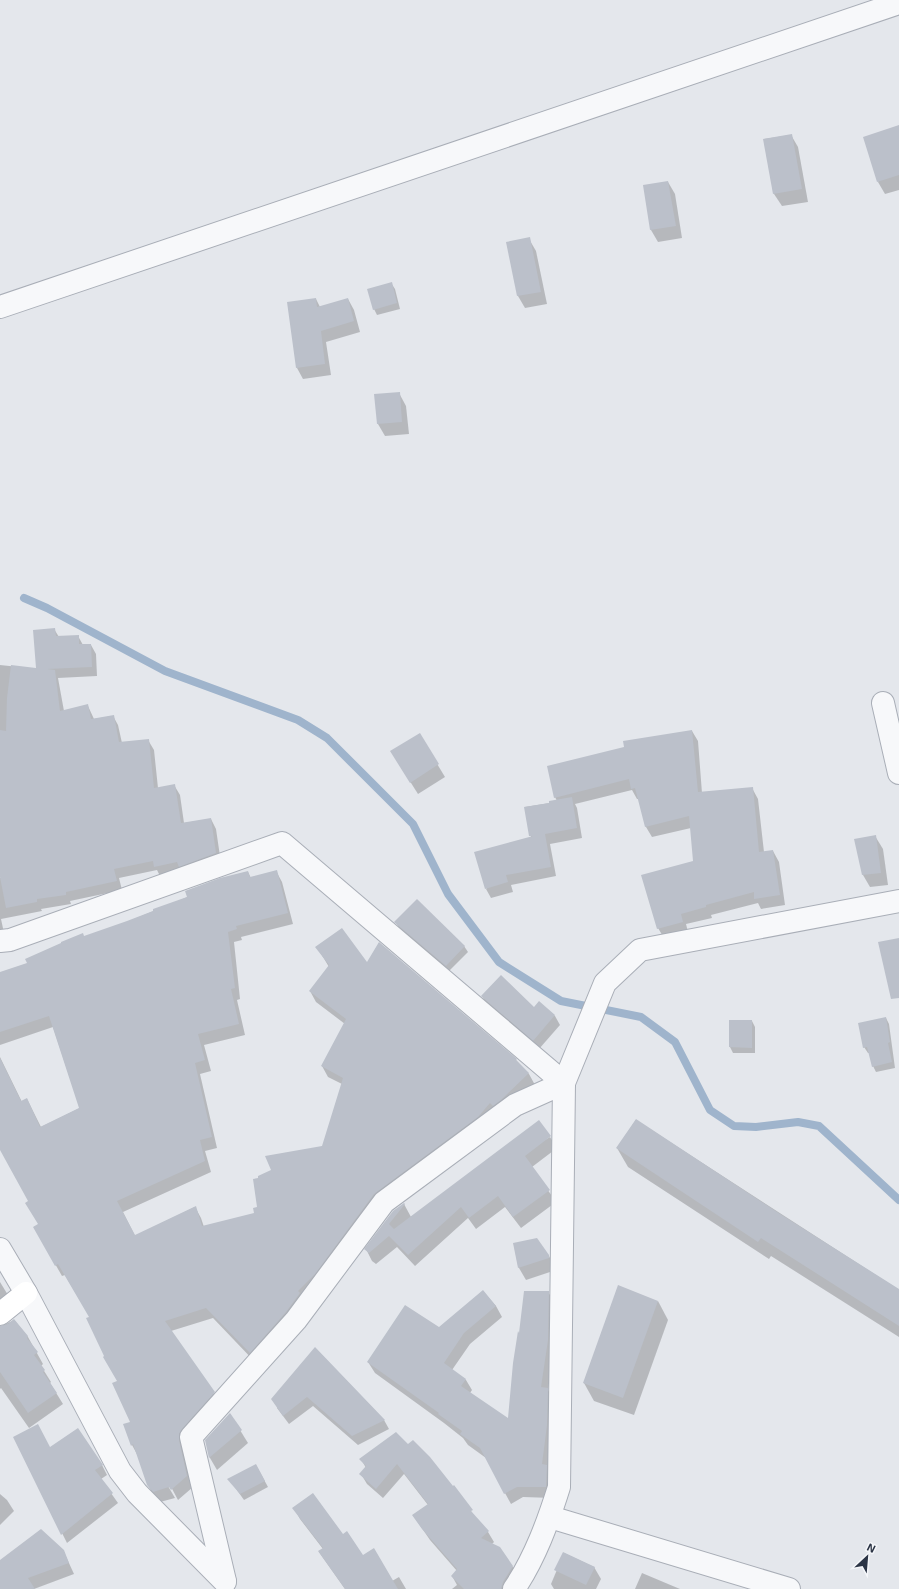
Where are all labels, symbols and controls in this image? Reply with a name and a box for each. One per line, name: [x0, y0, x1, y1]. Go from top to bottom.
north arrow: [847, 1537, 887, 1577]
text: N: [865, 1540, 878, 1555]

